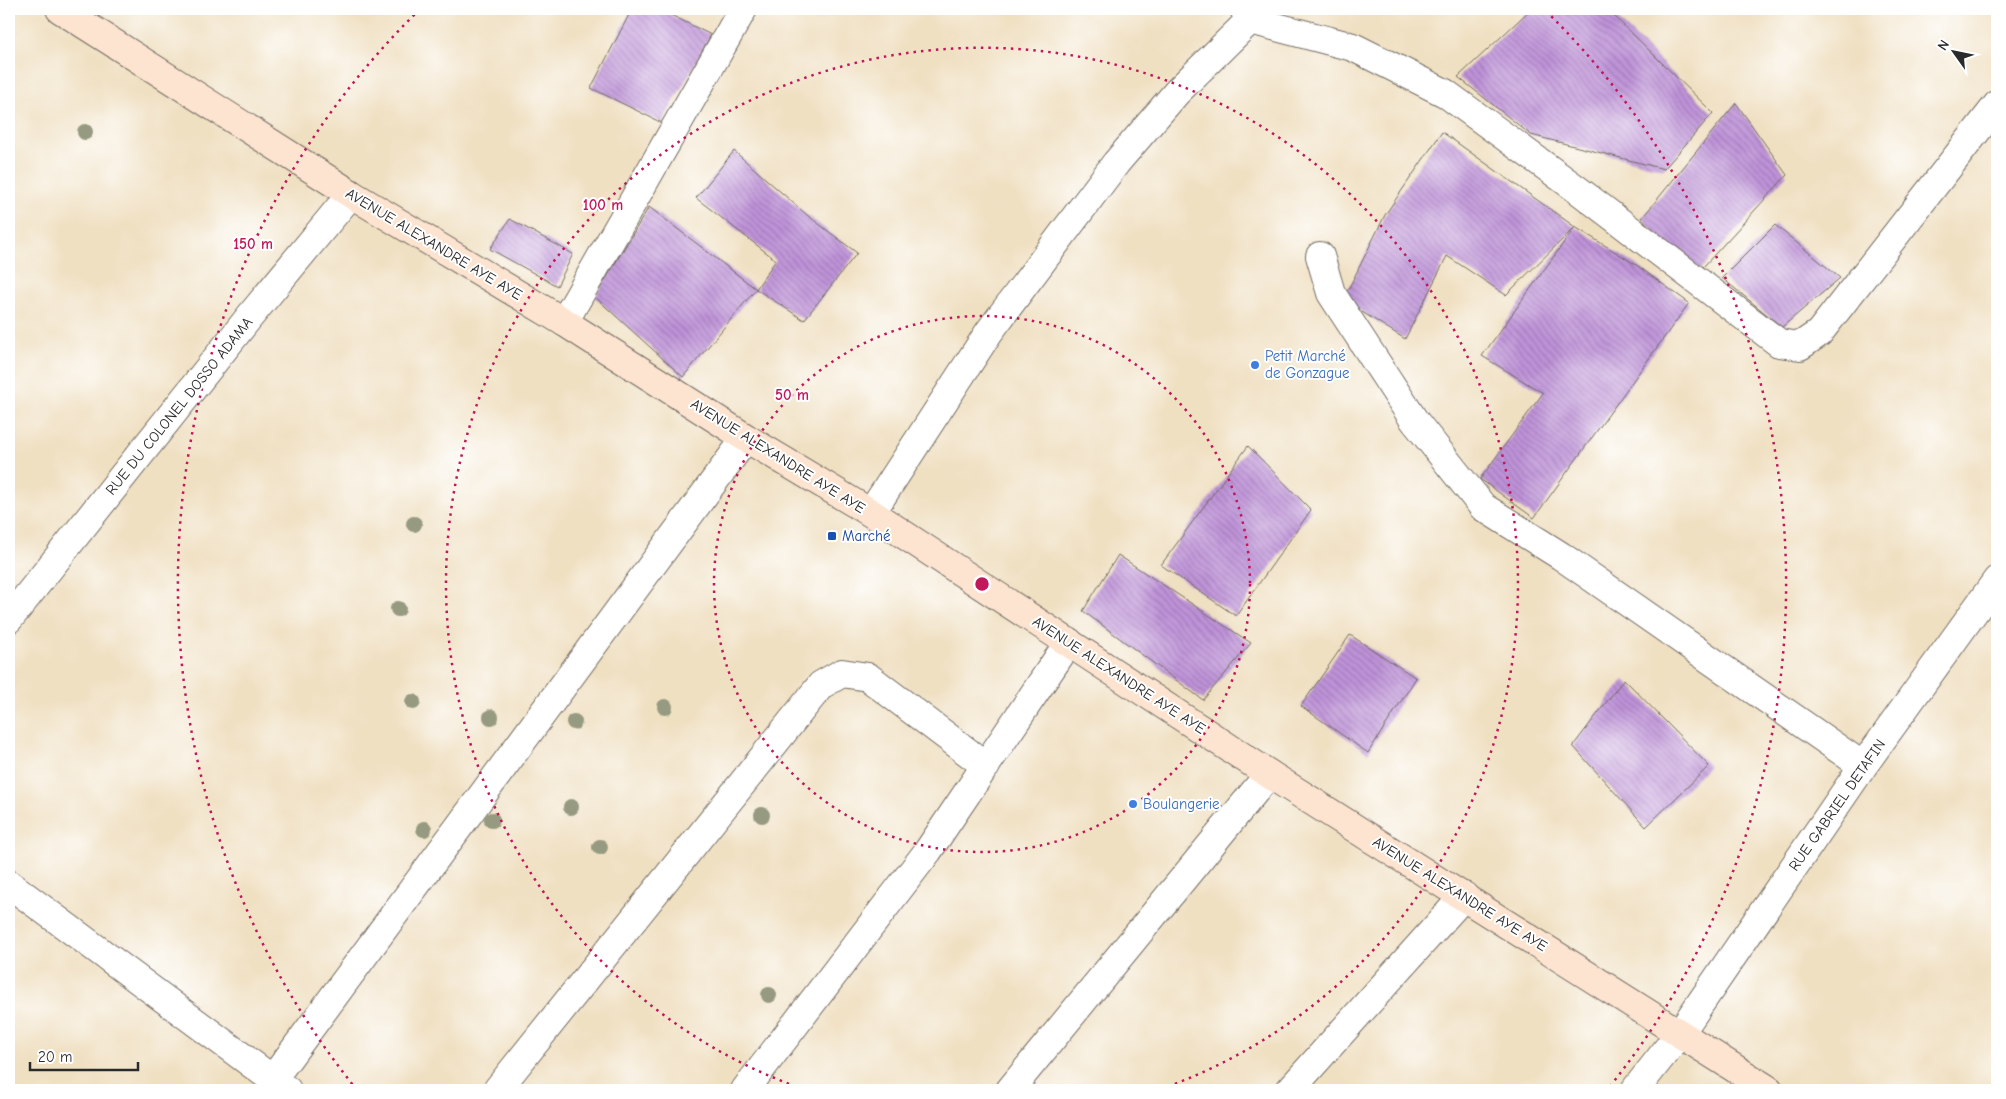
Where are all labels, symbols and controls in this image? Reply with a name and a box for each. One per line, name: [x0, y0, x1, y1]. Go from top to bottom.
north arrow: [1928, 28, 1978, 78]
text: N: [1934, 37, 1953, 54]
street label: AVENUE ALEXANDRE AYE AYE: [343, 184, 525, 304]
text: 100 m: [583, 196, 623, 214]
text: 150 m: [233, 235, 273, 253]
street label: RUE DU COLONEL DOSSO ADAMA: [102, 313, 257, 499]
place label: Petit Marché de Gonzague: [1265, 347, 1350, 382]
marker: Petit Marché de Gonzague: [1249, 359, 1261, 371]
text: 50 m: [775, 386, 809, 404]
street label: AVENUE ALEXANDRE AYE AYE: [687, 395, 869, 517]
place label: Marché: [842, 527, 891, 545]
marker: Marché: [826, 530, 838, 542]
centre of rings: [973, 575, 991, 593]
street label: AVENUE ALEXANDRE AYE AYE: [1029, 612, 1209, 738]
street label: RUE GABRIEL DETAFIN: [1785, 736, 1889, 874]
place label: Boulangerie: [1143, 795, 1220, 813]
marker: Boulangerie: [1127, 798, 1139, 810]
street label: AVENUE ALEXANDRE AYE AYE: [1369, 833, 1551, 955]
scale bar: [30, 1039, 138, 1071]
text: 20 m: [38, 1048, 72, 1066]

